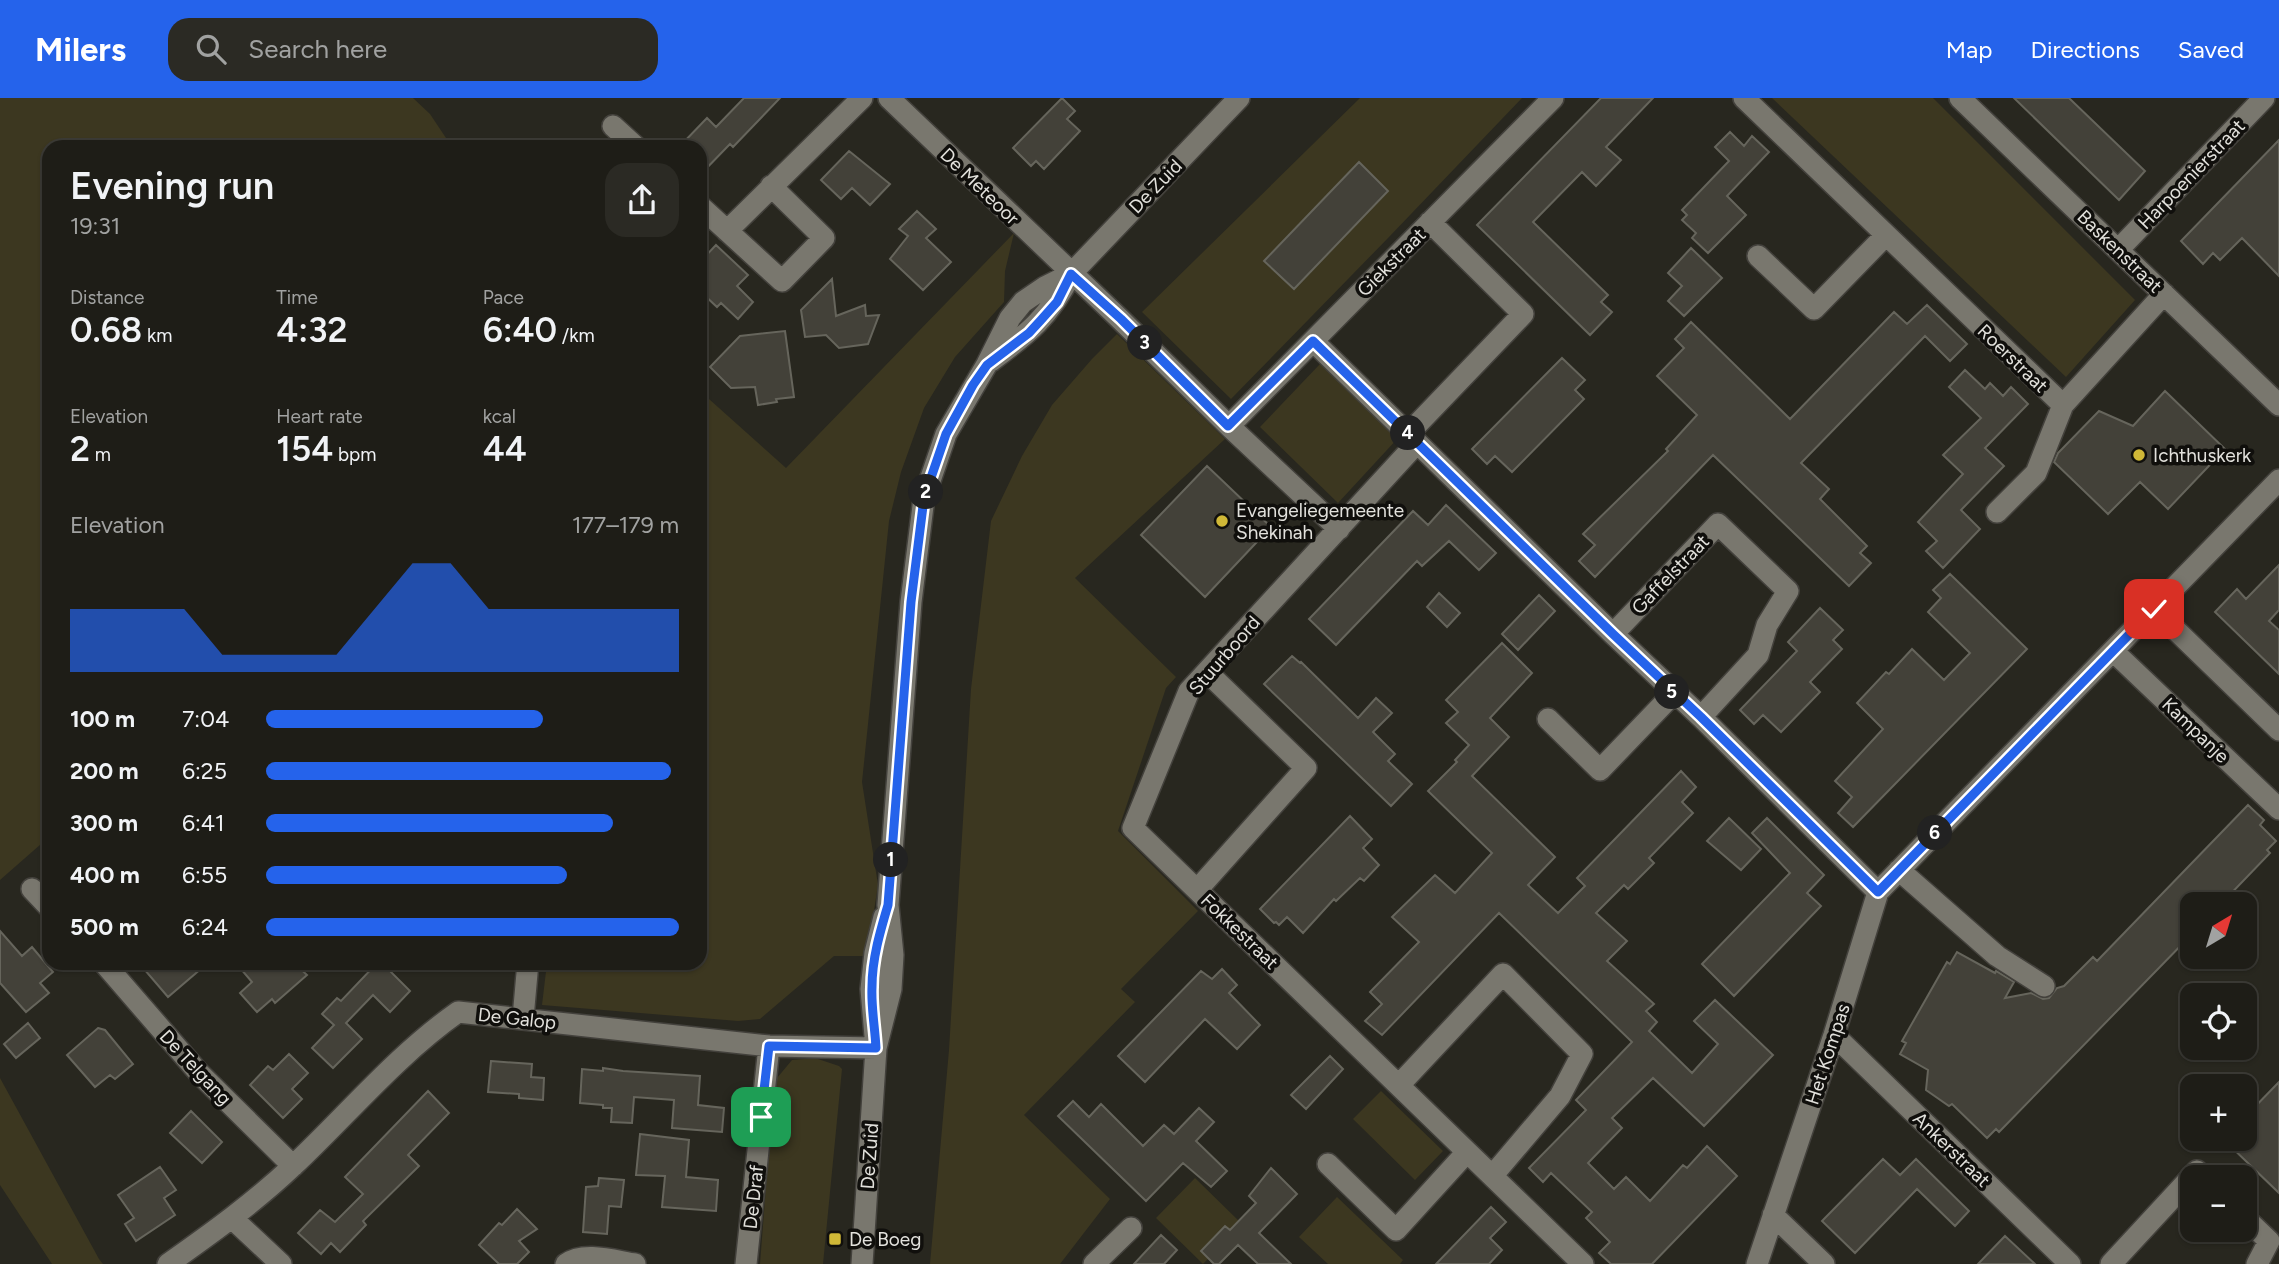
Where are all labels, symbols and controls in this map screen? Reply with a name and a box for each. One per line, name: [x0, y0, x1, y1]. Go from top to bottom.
search box: [168, 18, 658, 81]
text: Milers: [35, 30, 126, 69]
icon: search: [192, 30, 230, 68]
text: Search here: [248, 33, 387, 65]
text: Map: [1946, 35, 1992, 64]
text: Directions: [2030, 35, 2140, 64]
text: Saved: [2178, 35, 2244, 64]
street label: Harpoenierstraat: [2133, 115, 2250, 234]
street label: De Meteoor: [935, 143, 1024, 230]
street label: De Zuid: [1124, 154, 1187, 218]
text: Evening run: [70, 163, 274, 209]
button: share: [605, 163, 679, 237]
street label: Baskenstraat: [2072, 205, 2167, 298]
text: 19:31: [70, 212, 120, 240]
street label: Giekstraat: [1352, 223, 1430, 301]
text: Distance: [70, 286, 144, 309]
text: Time: [276, 286, 318, 309]
text: Pace: [483, 286, 524, 309]
text: 0.68: [70, 309, 142, 351]
text: 4:32: [276, 309, 347, 351]
text: 6:40: [483, 309, 557, 351]
street label: Roerstraat: [1973, 319, 2053, 397]
text: km: [142, 324, 172, 347]
text: /km: [557, 324, 595, 347]
pin: 3: [1128, 326, 1162, 360]
text: 3: [1139, 331, 1150, 354]
text: Elevation: [70, 405, 148, 428]
text: Heart rate: [276, 405, 363, 428]
text: kcal: [483, 405, 516, 428]
pin: 4: [1390, 416, 1426, 450]
text: 4: [1401, 421, 1414, 444]
text: 2: [70, 428, 90, 470]
text: 154: [276, 428, 333, 470]
text: 44: [483, 428, 527, 470]
text: m: [90, 443, 111, 466]
text: bpm: [333, 443, 376, 466]
place label: Ichthuskerk: [2153, 444, 2252, 467]
marker: Ichthuskerk: [2131, 447, 2147, 463]
pin: 2: [908, 474, 944, 510]
text: 2: [920, 480, 931, 503]
place label: Evangeliegemeente Shekinah: [1236, 499, 1404, 544]
text: Elevation: [70, 511, 165, 539]
text: 177–179 m: [572, 511, 679, 539]
marker: Evangeliegemeente Shekinah: [1214, 513, 1230, 529]
street label: Gaffelstraat: [1627, 530, 1714, 619]
pin: [2124, 579, 2184, 639]
icon: check: [2135, 590, 2173, 628]
street label: Stuurboord: [1184, 611, 1265, 700]
pin: 5: [1654, 674, 1690, 710]
text: 5: [1666, 680, 1677, 703]
street label: Kampanje: [2157, 693, 2234, 768]
text: 100 m: [70, 705, 135, 733]
text: 7:04: [182, 705, 229, 733]
text: 200 m: [70, 757, 139, 785]
text: 6:25: [182, 757, 227, 785]
text: 300 m: [70, 809, 138, 837]
text: 6:41: [182, 809, 225, 837]
pin: 6: [1918, 816, 1952, 850]
text: 6: [1929, 821, 1940, 844]
pin: 1: [874, 842, 908, 878]
text: 1: [886, 848, 895, 871]
text: 400 m: [70, 861, 140, 889]
text: 6:55: [182, 861, 227, 889]
street label: Fokkestraat: [1196, 889, 1283, 974]
north arrow: [2180, 892, 2258, 970]
map controls: [2180, 892, 2257, 1242]
text: 500 m: [70, 913, 139, 941]
text: 6:24: [182, 913, 228, 941]
button: locate: [2180, 983, 2257, 1060]
street label: Het Kompas: [1800, 1001, 1855, 1108]
street label: De Galop: [477, 1003, 557, 1034]
street label: De Telgang: [155, 1025, 236, 1110]
button: +: [2180, 1074, 2257, 1151]
pin: [731, 1087, 791, 1147]
icon: arrive: [742, 1098, 780, 1136]
street label: Ankerstraat: [1908, 1107, 1995, 1192]
street label: De Zuid: [856, 1122, 883, 1190]
street label: De Draf: [739, 1164, 768, 1230]
button: −: [2180, 1165, 2257, 1242]
place label: De Boeg: [849, 1228, 921, 1251]
marker: De Boeg: [827, 1231, 843, 1247]

